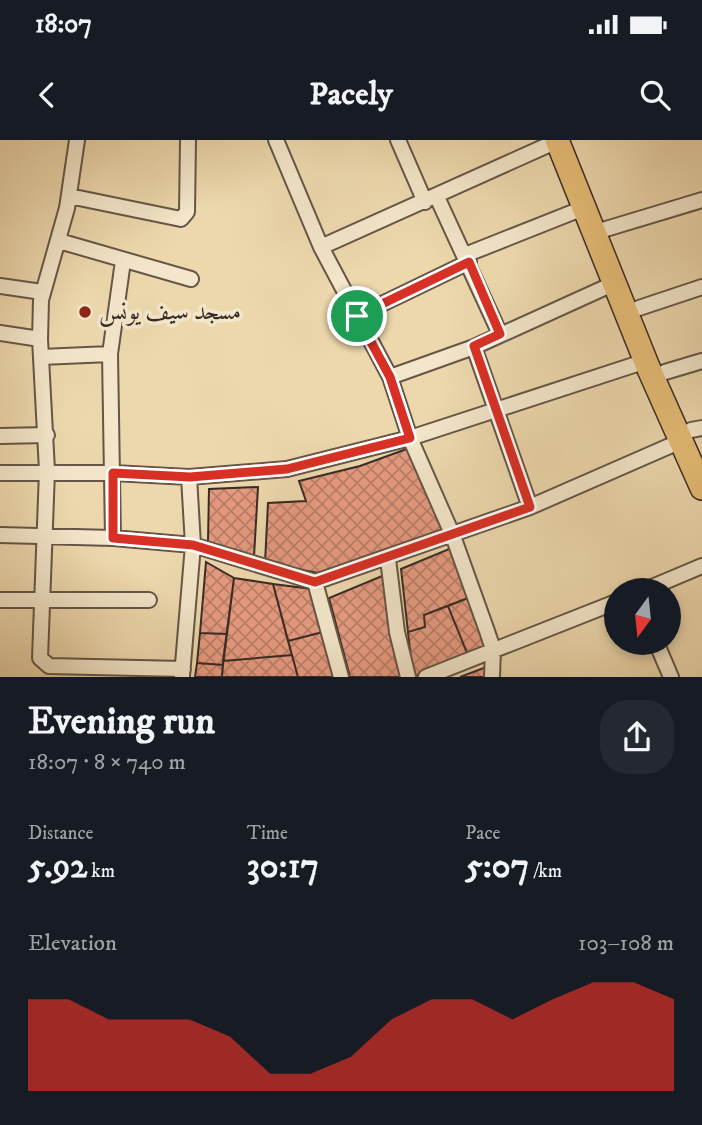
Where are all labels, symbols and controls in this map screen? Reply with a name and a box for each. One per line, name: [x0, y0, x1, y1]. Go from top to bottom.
text: 18:07: [35, 8, 92, 41]
text: Pacely: [309, 75, 393, 115]
icon: back: [28, 76, 66, 114]
icon: search: [636, 76, 674, 114]
pin: [327, 286, 387, 346]
place label: مسجد سيف يونس: [99, 297, 241, 327]
icon: arrive: [338, 297, 376, 335]
marker: مسجد سيف يونس: [77, 304, 93, 320]
north arrow: [604, 578, 681, 654]
map controls: [604, 578, 681, 655]
text: Evening run: [28, 698, 215, 746]
button: share: [600, 700, 674, 774]
text: 18:07 · 8 × 740 m: [28, 748, 186, 777]
text: Distance: [28, 822, 93, 845]
text: Time: [247, 822, 288, 845]
text: Pace: [465, 822, 500, 845]
text: 5.92: [28, 845, 87, 889]
text: 30:17: [247, 845, 319, 889]
text: 5:07: [465, 845, 529, 889]
text: km: [87, 860, 115, 883]
text: /km: [529, 860, 562, 883]
text: Elevation: [28, 929, 117, 958]
text: 103–108 m: [578, 929, 674, 958]

